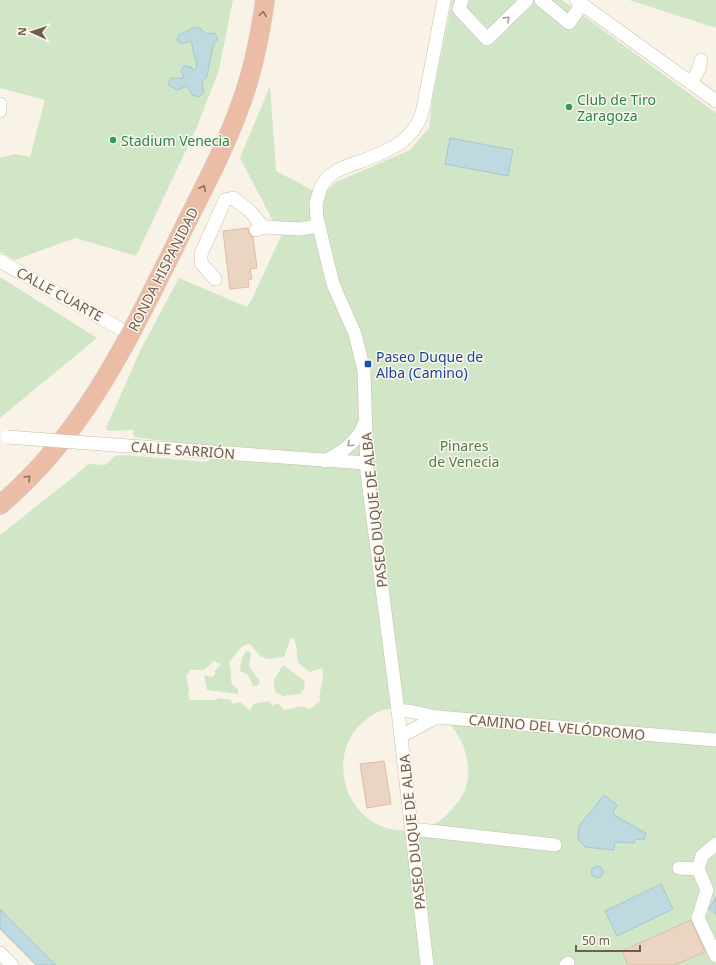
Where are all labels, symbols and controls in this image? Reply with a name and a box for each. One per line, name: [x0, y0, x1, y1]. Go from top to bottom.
one-way arrow: [259, 11, 268, 17]
north arrow: [12, 12, 52, 52]
one-way arrow: [502, 16, 510, 24]
text: N: [14, 27, 29, 36]
place label: Club de Tiro Zaragoza: [577, 90, 656, 125]
marker: Club de Tiro Zaragoza: [564, 102, 574, 112]
place label: Stadium Venecia: [121, 131, 230, 150]
marker: Stadium Venecia: [108, 135, 118, 145]
one-way arrow: [198, 185, 206, 193]
street label: RONDA HISPANIDAD: [123, 204, 203, 334]
street label: CALLE CUARTE: [13, 262, 107, 326]
place label: Paseo Duque de Alba (Camino): [376, 347, 483, 382]
marker: Paseo Duque de Alba (Camino): [363, 359, 373, 369]
street label: PASEO DUQUE DE ALBA: [356, 431, 392, 588]
park label: Pinares de Venecia: [429, 436, 499, 471]
street label: CALLE SARRIÓN: [130, 437, 236, 463]
one-way arrow: [347, 439, 355, 447]
one-way arrow: [23, 475, 31, 483]
street label: CAMINO DEL VELÓDROMO: [468, 710, 646, 744]
street label: PASEO DUQUE DE ALBA: [394, 753, 430, 910]
scale bar: [576, 927, 640, 953]
text: 50 m: [582, 932, 610, 949]

